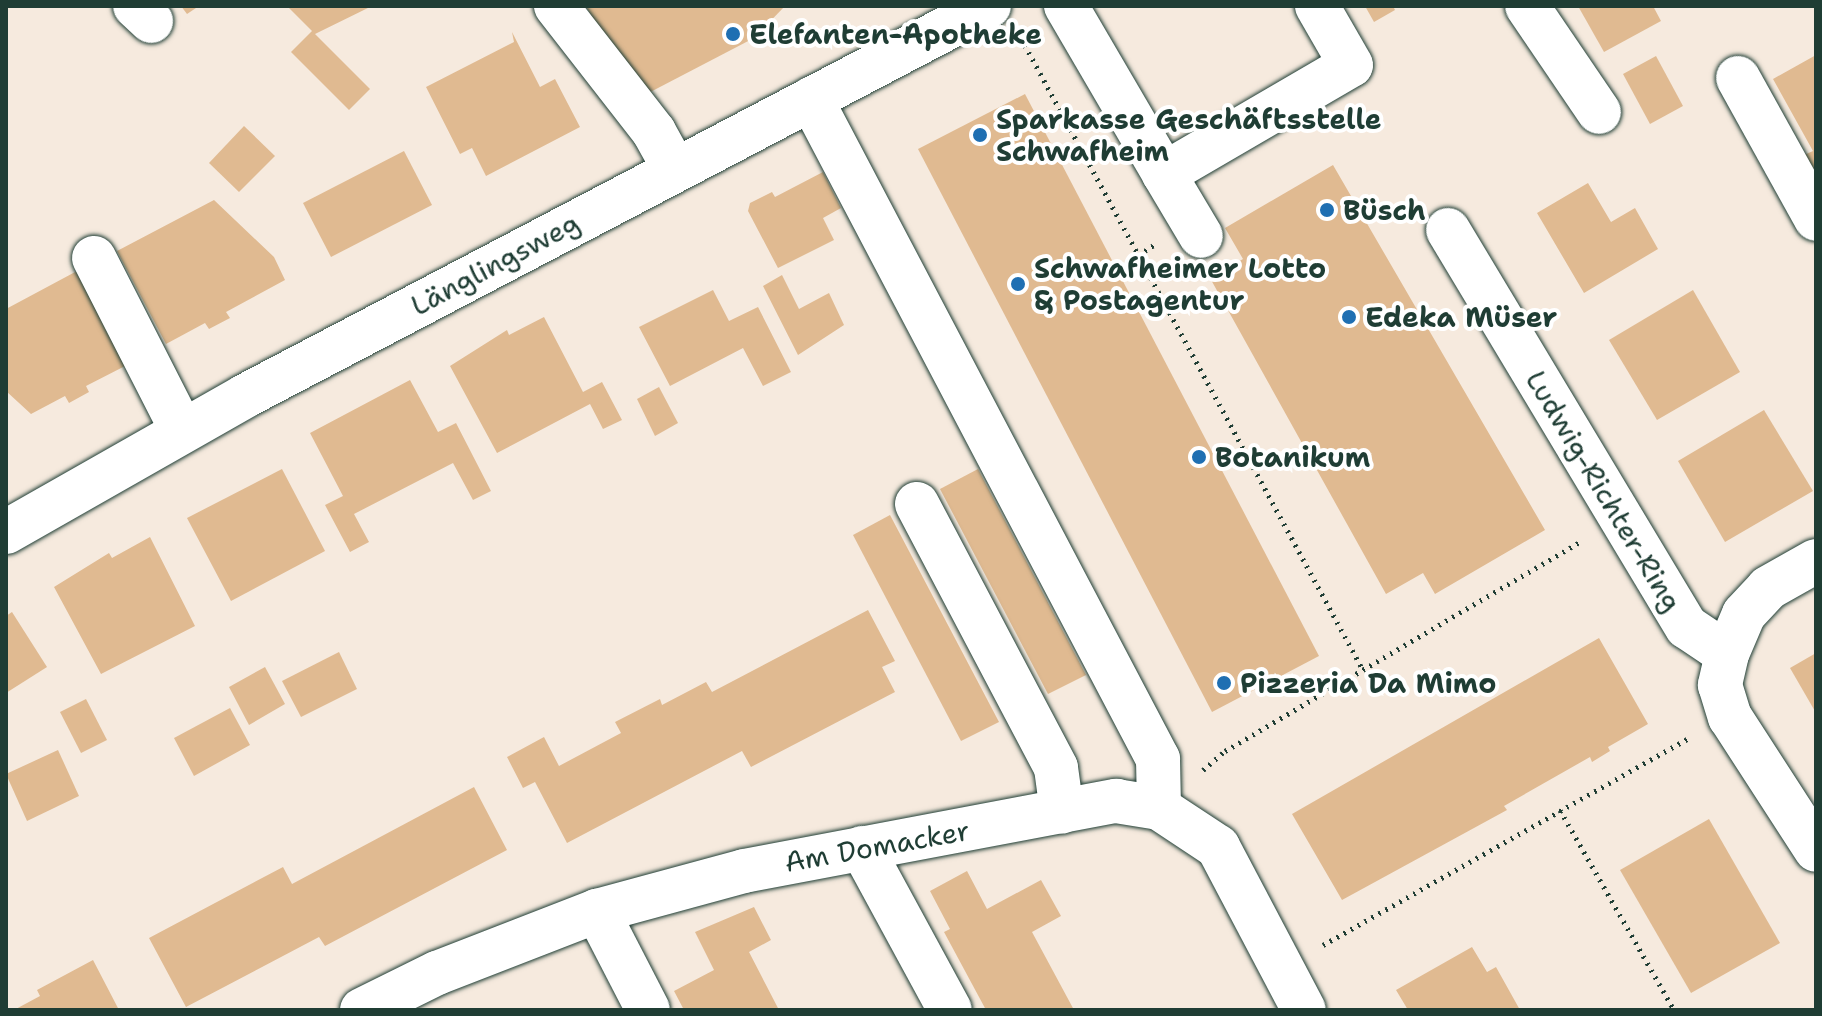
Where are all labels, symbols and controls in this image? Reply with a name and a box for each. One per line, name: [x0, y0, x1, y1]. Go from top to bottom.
place label: Elefanten-Apotheke: [749, 17, 1042, 51]
marker: Elefanten-Apotheke: [724, 25, 742, 43]
place label: Sparkasse Geschäftsstelle Schwafheim: [996, 102, 1382, 168]
marker: Sparkasse Geschäftsstelle Schwafheim: [971, 126, 989, 144]
place label: Büsch: [1343, 193, 1426, 227]
marker: Büsch: [1318, 201, 1336, 219]
street label: Länglingsweg: [405, 206, 585, 322]
place label: Schwafheimer Lotto & Postagentur: [1034, 251, 1326, 317]
marker: Schwafheimer Lotto & Postagentur: [1009, 275, 1027, 293]
place label: Edeka Müser: [1365, 300, 1557, 334]
marker: Edeka Müser: [1340, 308, 1358, 326]
street label: Ludwig-Richter-Ring: [1519, 364, 1689, 618]
place label: Botanikum: [1215, 440, 1370, 474]
marker: Botanikum: [1190, 448, 1208, 466]
place label: Pizzeria Da Mimo: [1240, 666, 1496, 700]
marker: Pizzeria Da Mimo: [1215, 674, 1233, 692]
street label: Am Domacker: [782, 813, 972, 879]

